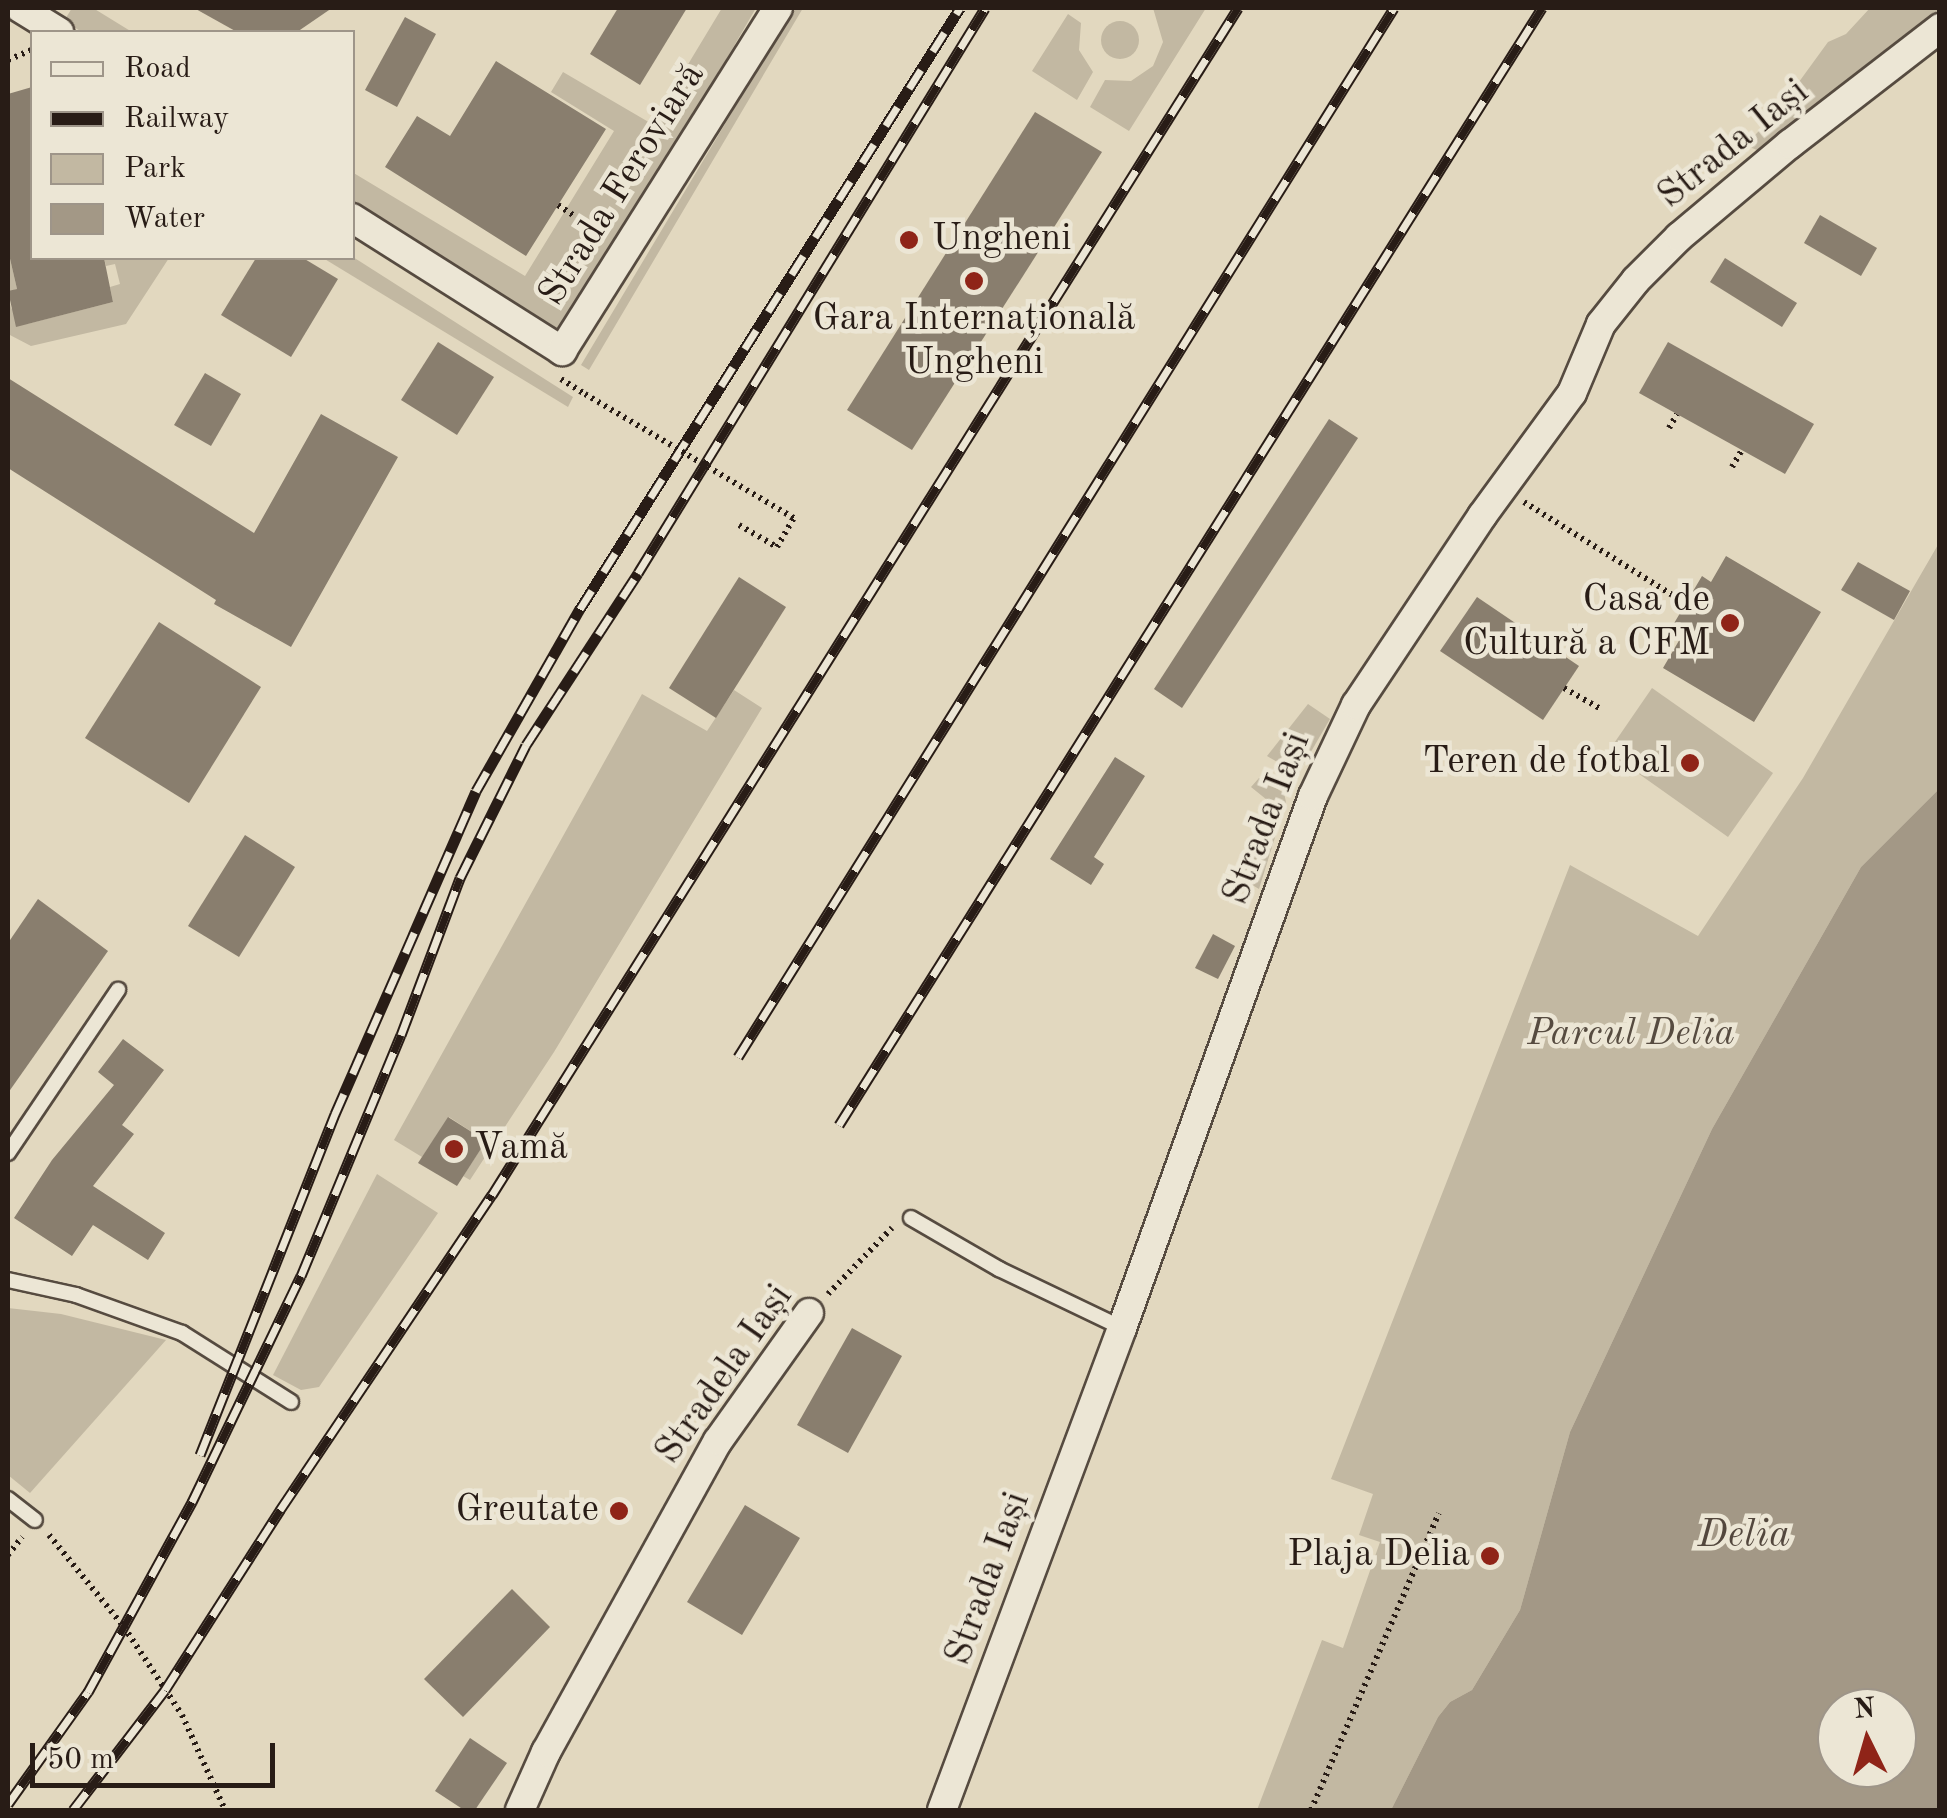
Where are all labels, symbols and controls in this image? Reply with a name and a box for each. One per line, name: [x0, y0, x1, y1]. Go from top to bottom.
legend: [30, 30, 355, 260]
text: Road: [124, 54, 191, 84]
street label: Strada Feroviară: [530, 55, 716, 315]
street label: Strada Iași: [1649, 70, 1819, 220]
text: Railway: [124, 104, 229, 134]
text: Park: [124, 154, 186, 184]
text: Water: [124, 204, 205, 234]
place label: Ungheni: [932, 217, 1072, 263]
marker: Ungheni: [896, 227, 922, 253]
marker: Gara Internațională Ungheni: [963, 270, 985, 292]
place label: Gara Internațională Ungheni: [813, 297, 1135, 386]
place label: Casa de Cultură a CFM: [1463, 578, 1710, 668]
marker: Casa de Cultură a CFM: [1719, 612, 1741, 634]
street label: Strada Iași: [1214, 726, 1322, 912]
place label: Teren de fotbal: [1423, 740, 1670, 786]
marker: Teren de fotbal: [1679, 752, 1701, 774]
park label: Parcul Delia: [1527, 1012, 1735, 1058]
place label: Vamă: [474, 1126, 568, 1172]
marker: Vamă: [443, 1138, 465, 1160]
street label: Stradela Iași: [646, 1276, 804, 1474]
street label: Strada Iași: [937, 1486, 1041, 1672]
place label: Greutate: [455, 1488, 599, 1534]
marker: Greutate: [608, 1500, 630, 1522]
water label: Delia: [1698, 1512, 1790, 1560]
place label: Plaja Delia: [1287, 1533, 1470, 1579]
marker: Plaja Delia: [1479, 1545, 1501, 1567]
north arrow: [1817, 1688, 1917, 1788]
text: N: [1853, 1695, 1876, 1725]
scale bar: [35, 1723, 280, 1785]
text: 50 m: [47, 1745, 114, 1775]

